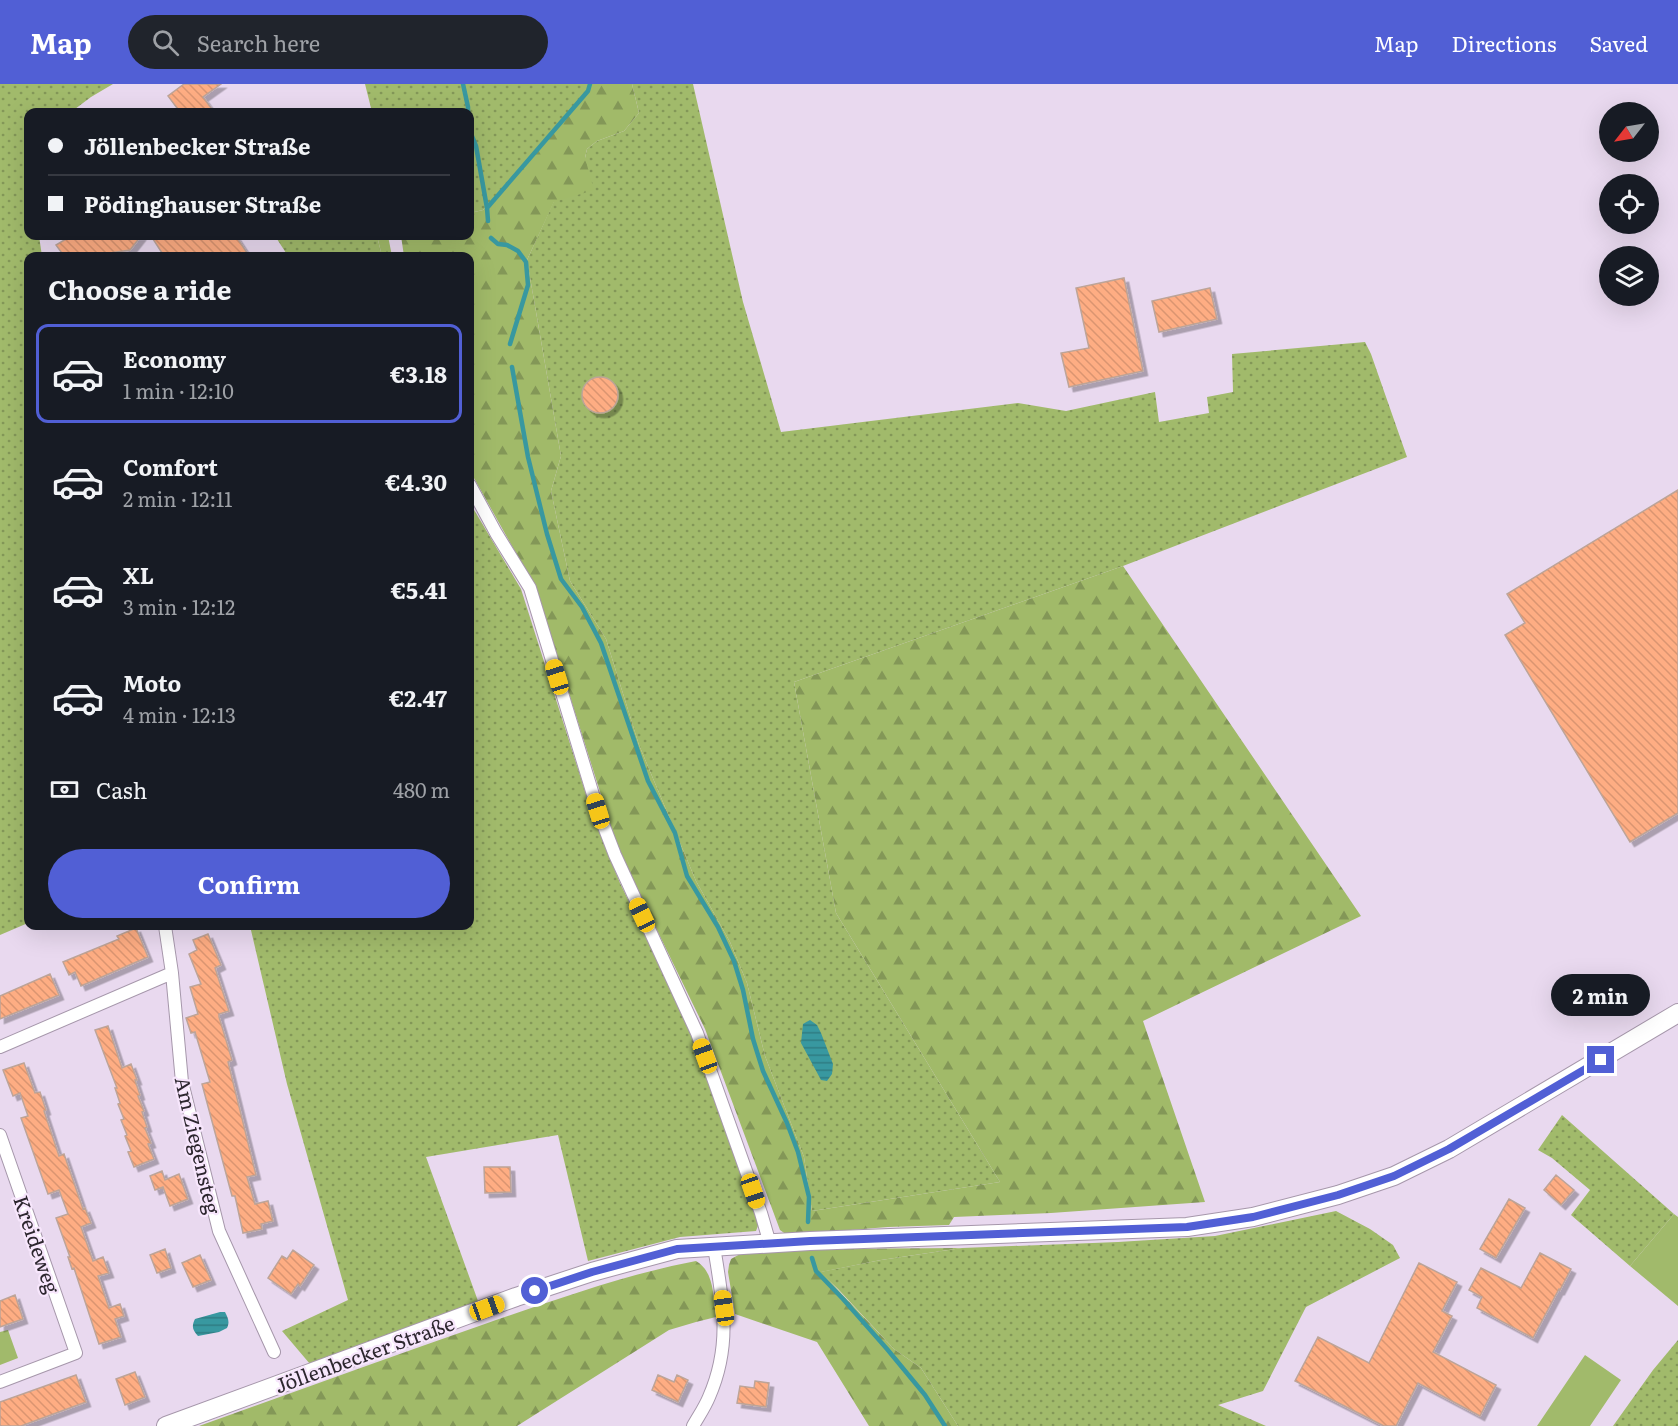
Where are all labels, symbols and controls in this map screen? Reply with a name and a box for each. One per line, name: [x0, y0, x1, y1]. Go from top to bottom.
search box: [128, 15, 548, 69]
text: Map: [30, 21, 92, 63]
icon: search: [149, 26, 182, 59]
text: Search here: [197, 26, 320, 59]
text: Map: [1374, 27, 1419, 58]
text: Directions: [1452, 27, 1557, 58]
text: Saved: [1590, 27, 1648, 58]
north arrow: [1599, 102, 1659, 162]
map controls: [1599, 102, 1659, 306]
text: Jöllenbecker Straße: [84, 129, 310, 162]
button: locate: [1599, 174, 1659, 234]
text: Pödinghauser Straße: [84, 187, 321, 220]
button: layers: [1599, 246, 1659, 306]
text: Choose a ride: [48, 268, 231, 308]
text: Economy: [123, 342, 226, 375]
icon: car: [51, 347, 105, 401]
text: €3.18: [390, 357, 447, 390]
text: 1 min · 12:10: [123, 375, 234, 405]
text: Comfort: [123, 450, 218, 483]
icon: car: [51, 455, 105, 509]
text: €4.30: [385, 465, 447, 498]
text: 2 min · 12:11: [123, 483, 232, 513]
text: XL: [123, 558, 154, 591]
icon: car: [51, 563, 105, 617]
text: €5.41: [391, 573, 447, 606]
text: 3 min · 12:12: [123, 591, 235, 621]
car: [543, 657, 571, 697]
text: Moto: [123, 666, 181, 699]
icon: car: [51, 671, 105, 725]
text: €2.47: [389, 681, 447, 714]
text: 4 min · 12:13: [123, 699, 236, 729]
icon: cash: [48, 773, 81, 806]
text: Cash: [96, 773, 147, 806]
text: 480 m: [393, 774, 450, 804]
car: [584, 791, 612, 831]
button: Confirm: [48, 849, 450, 918]
car: [626, 895, 658, 935]
callout: 2 min: [1552, 973, 1650, 1015]
text: 2 min: [1573, 980, 1628, 1010]
car: [690, 1036, 720, 1076]
route end: [1587, 1046, 1614, 1073]
street label: Am Ziegensteg: [169, 1073, 230, 1217]
car: [739, 1171, 767, 1211]
street label: Kreideweg: [7, 1191, 69, 1298]
route start: [521, 1277, 548, 1304]
car: [713, 1289, 735, 1327]
car: [467, 1293, 507, 1323]
street label: Jöllenbecker Straße: [270, 1307, 458, 1399]

